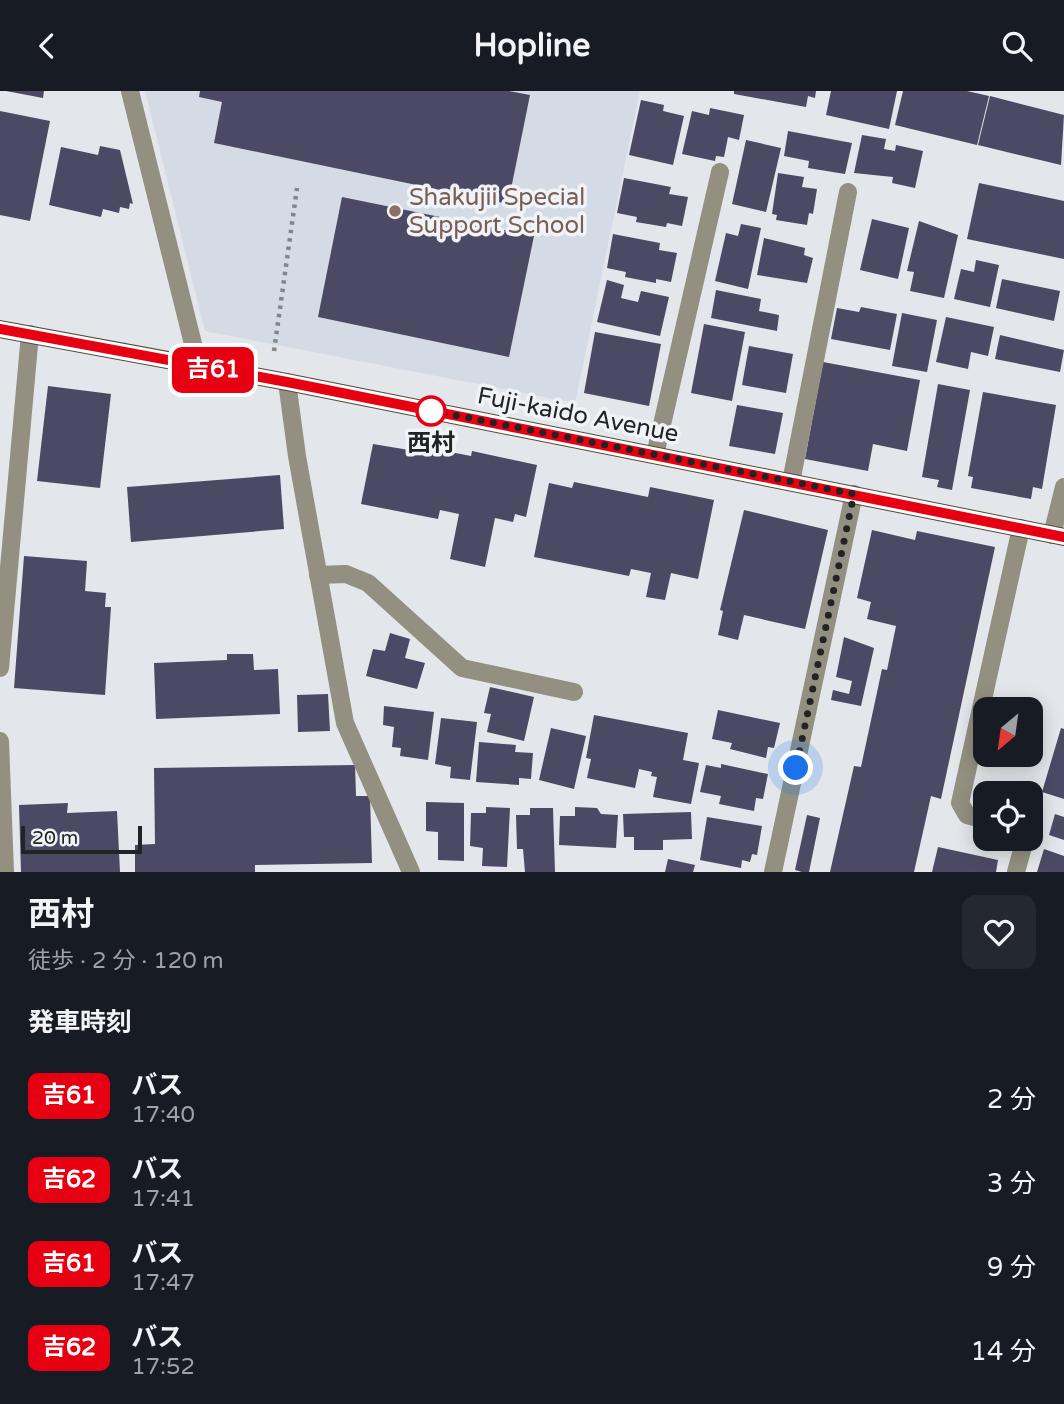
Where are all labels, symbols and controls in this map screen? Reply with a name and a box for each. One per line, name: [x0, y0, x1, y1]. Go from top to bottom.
icon: back: [28, 27, 66, 65]
text: Hopline: [474, 27, 590, 65]
icon: search: [998, 27, 1036, 65]
place label: Shakujii Special Support School: [409, 183, 585, 240]
marker: Shakujii Special Support School: [387, 203, 403, 219]
line badge: 吉61: [173, 347, 253, 393]
text: 吉61: [186, 355, 240, 384]
street label: Fuji-kaido Avenue: [475, 381, 681, 449]
marker: 西村: [416, 396, 446, 426]
place label: 西村: [407, 429, 455, 458]
north arrow: [973, 697, 1043, 767]
map controls: [973, 697, 1043, 851]
your location: [778, 750, 813, 785]
button: locate: [973, 781, 1043, 851]
scale bar: [21, 823, 142, 855]
text: 20 m: [32, 827, 78, 849]
text: 西村: [28, 895, 94, 934]
button: heart: [962, 895, 1036, 969]
text: 徒歩 · 2 分 · 120 m: [28, 947, 224, 975]
text: 発車時刻: [28, 1007, 132, 1038]
text: バス: [131, 1070, 183, 1101]
text: 吉61: [42, 1081, 96, 1110]
text: 2 分: [987, 1084, 1036, 1115]
text: 17:40: [131, 1101, 195, 1129]
text: バス: [131, 1154, 183, 1185]
text: 吉62: [42, 1165, 96, 1194]
text: 3 分: [987, 1168, 1036, 1199]
text: 17:41: [131, 1185, 195, 1213]
text: バス: [131, 1238, 183, 1269]
text: 吉61: [42, 1249, 96, 1278]
text: 9 分: [987, 1252, 1036, 1283]
text: 17:47: [131, 1269, 195, 1297]
text: バス: [131, 1322, 183, 1353]
text: 吉62: [42, 1333, 96, 1362]
text: 14 分: [971, 1336, 1036, 1367]
text: 17:52: [131, 1353, 195, 1381]

